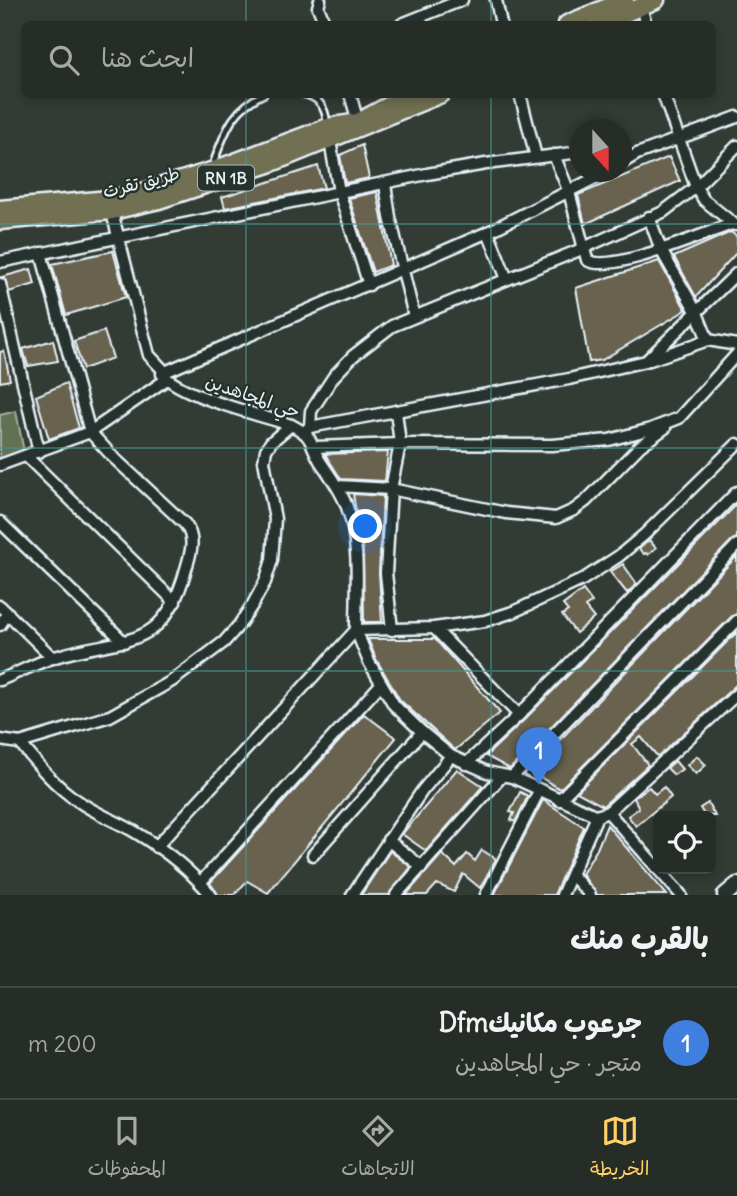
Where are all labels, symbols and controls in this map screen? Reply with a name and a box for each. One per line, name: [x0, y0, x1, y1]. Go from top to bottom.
search box: [21, 21, 716, 98]
icon: search: [45, 41, 83, 79]
text: ابحث هنا: [101, 41, 194, 74]
north arrow: [569, 119, 632, 182]
street label: طريق تقرت: [100, 161, 182, 203]
road number: RN 1B: [198, 166, 254, 190]
street label: حي المجاهدين: [201, 369, 303, 428]
your location: [348, 509, 382, 543]
pin: 1: [516, 727, 562, 785]
map controls: [653, 811, 716, 874]
button: locate: [653, 811, 716, 874]
text: بالقرب منك: [570, 919, 709, 957]
text: جرعوب مكانيكDfm: [439, 1006, 642, 1039]
text: 200 m: [28, 1029, 97, 1058]
text: 1: [681, 1029, 691, 1058]
text: متجر · حي المجاهدين: [455, 1048, 642, 1077]
tab: المحفوظات: [88, 1112, 166, 1185]
tab: الاتجاهات: [341, 1112, 415, 1185]
tab: الخريطة: [590, 1112, 649, 1185]

